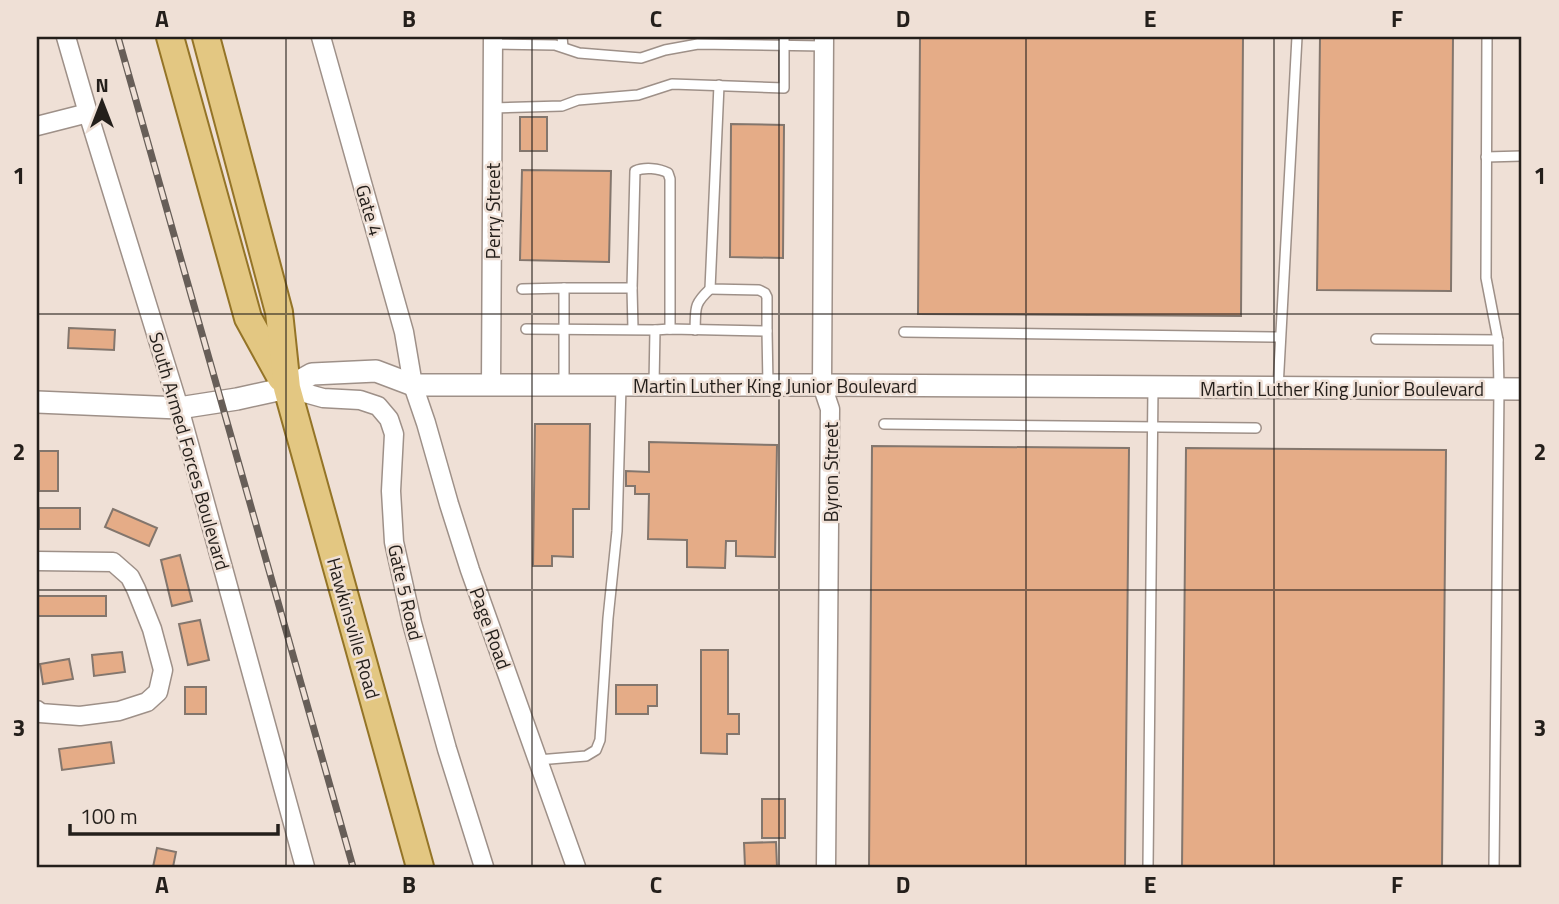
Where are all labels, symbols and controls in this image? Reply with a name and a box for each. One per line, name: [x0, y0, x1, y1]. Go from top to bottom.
text: A: [155, 1, 169, 36]
text: B: [402, 1, 416, 36]
text: C: [650, 1, 662, 36]
text: D: [896, 1, 910, 36]
text: E: [1144, 1, 1156, 36]
text: F: [1391, 1, 1403, 36]
north arrow: [66, 66, 136, 136]
text: N: [95, 70, 109, 99]
text: 1: [13, 158, 25, 193]
text: 1: [1534, 158, 1546, 193]
street label: Perry Street: [478, 163, 507, 259]
street label: Gate 4: [349, 181, 391, 239]
street label: South Armed Forces Boulevard: [142, 329, 238, 573]
street label: Martin Luther King Junior Boulevard: [633, 371, 917, 400]
street label: Martin Luther King Junior Boulevard: [1200, 374, 1484, 403]
street label: Byron Street: [816, 421, 845, 522]
text: 2: [13, 434, 25, 469]
text: 2: [1534, 434, 1546, 469]
street label: Gate 5 Road: [381, 541, 431, 643]
street label: Hawkinsville Road: [320, 554, 388, 702]
street label: Page Road: [463, 583, 519, 673]
text: 3: [13, 710, 25, 745]
text: 3: [1534, 710, 1546, 745]
scale bar: [70, 792, 278, 836]
text: 100 m: [80, 800, 137, 832]
text: A: [155, 867, 169, 902]
text: B: [402, 867, 416, 902]
text: C: [650, 867, 662, 902]
text: D: [896, 867, 910, 902]
text: E: [1144, 867, 1156, 902]
text: F: [1391, 867, 1403, 902]

